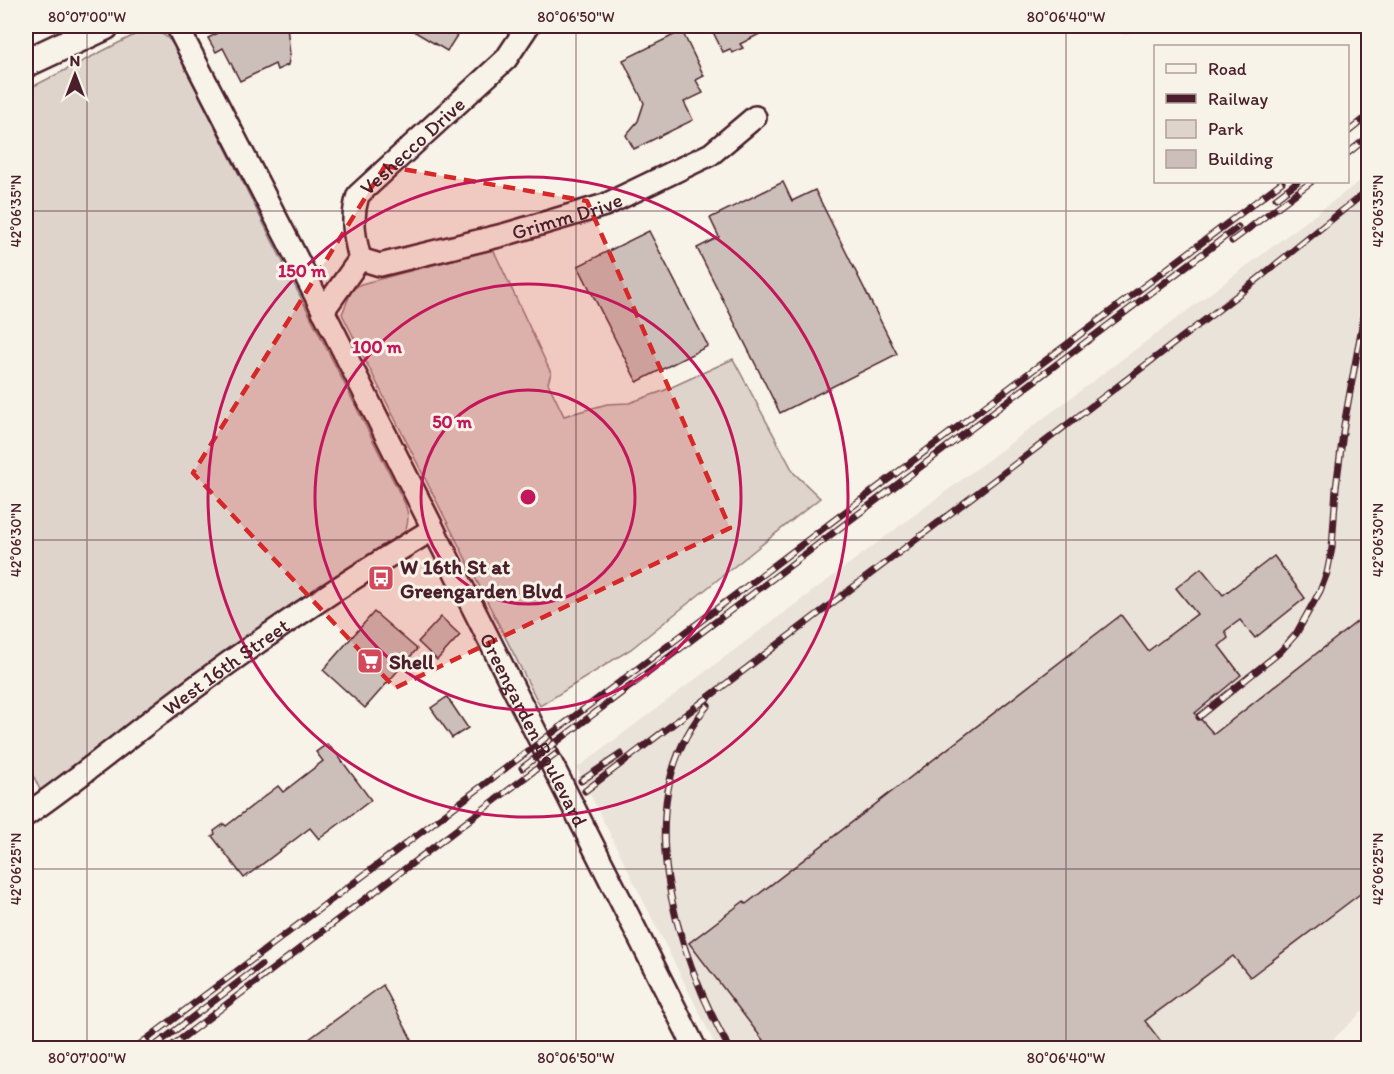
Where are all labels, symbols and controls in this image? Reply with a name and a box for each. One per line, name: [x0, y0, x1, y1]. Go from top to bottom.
text: 80°07'00"W: [48, 8, 126, 26]
text: 80°06'50"W: [537, 8, 615, 26]
text: 80°06'40"W: [1027, 8, 1105, 26]
north arrow: [45, 45, 105, 105]
legend: [1154, 45, 1349, 183]
text: N: [70, 51, 80, 70]
text: Road: [1208, 58, 1247, 80]
text: Railway: [1208, 88, 1269, 110]
street label: Veshecco Drive: [354, 91, 470, 200]
text: Park: [1208, 118, 1243, 140]
text: Building: [1208, 148, 1274, 170]
text: 42°06'35"N: [7, 175, 25, 247]
text: 42°06'35"N: [1369, 175, 1387, 247]
street label: Grimm Drive: [508, 186, 626, 244]
text: 150 m: [278, 260, 327, 282]
text: 100 m: [352, 336, 403, 358]
text: 50 m: [432, 411, 473, 433]
centre of rings: [518, 487, 538, 507]
text: 42°06'30"N: [7, 503, 25, 577]
text: 42°06'30"N: [1369, 503, 1387, 577]
place label: W 16th St at Greengarden Blvd: [400, 554, 563, 604]
bus stop icon: W 16th St at Greengarden Blvd: [366, 563, 396, 593]
street label: West 16th Street: [157, 612, 294, 720]
street label: Greengarden Boulevard: [475, 628, 594, 831]
supermarket icon: Shell: [355, 646, 385, 676]
place label: Shell: [389, 649, 435, 674]
text: 42°06'25"N: [7, 833, 25, 905]
text: 42°06'25"N: [1369, 833, 1387, 905]
text: 80°07'00"W: [48, 1049, 126, 1067]
text: 80°06'50"W: [537, 1049, 615, 1067]
text: 80°06'40"W: [1027, 1049, 1105, 1067]

